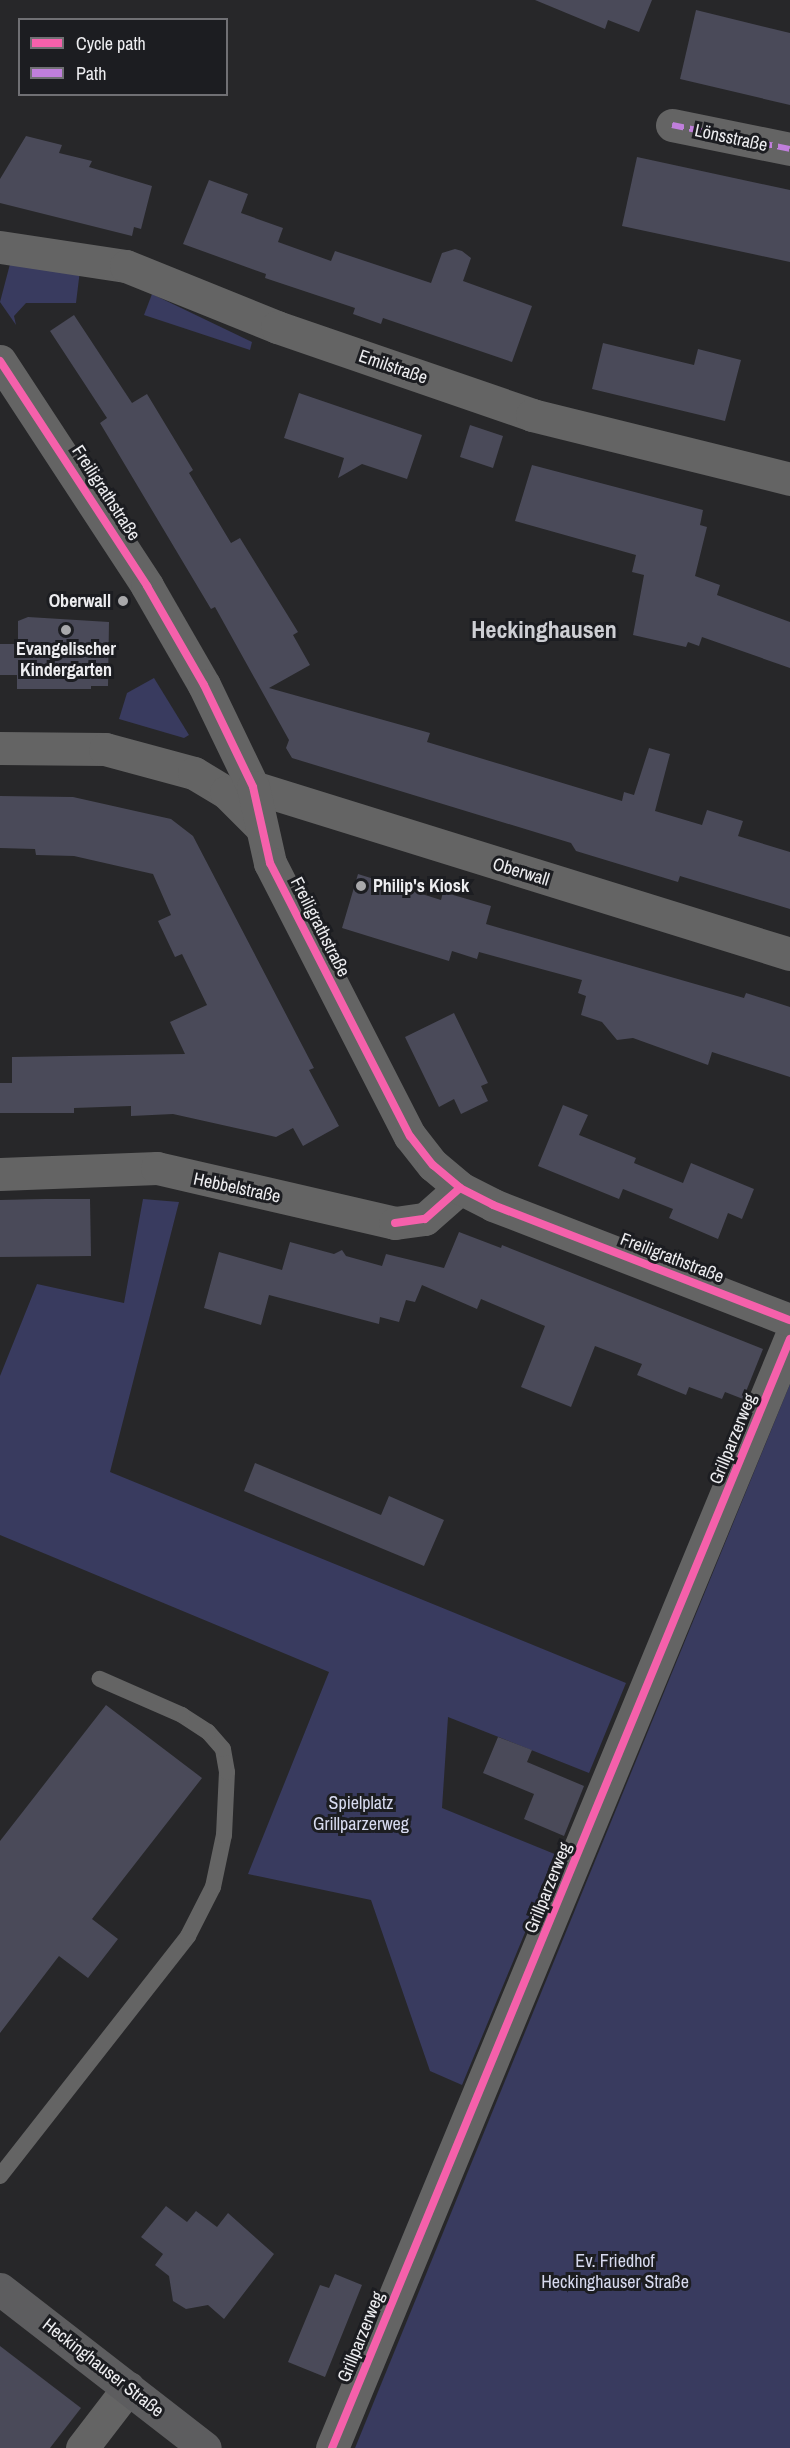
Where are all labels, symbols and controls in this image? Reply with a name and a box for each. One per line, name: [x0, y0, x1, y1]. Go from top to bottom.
legend: [18, 18, 228, 96]
text: Cycle path: [76, 31, 146, 56]
text: Path: [76, 61, 106, 86]
street label: Lönsstraße: [693, 120, 769, 156]
street label: Emilstraße: [356, 345, 430, 389]
street label: Freiligrathstraße: [67, 441, 145, 545]
place label: Oberwall: [49, 590, 111, 612]
marker: Oberwall: [116, 594, 130, 608]
district label: Heckinghausen: [471, 616, 617, 644]
marker: Evangelischer Kindergarten: [59, 623, 73, 637]
place label: Evangelischer Kindergarten: [16, 639, 116, 682]
street label: Oberwall: [490, 853, 552, 891]
street label: Freiligrathstraße: [286, 873, 354, 981]
place label: Philip's Kiosk: [373, 875, 469, 897]
marker: Philip's Kiosk: [354, 879, 368, 893]
street label: Hebbelstraße: [191, 1168, 283, 1208]
street label: Freiligrathstraße: [617, 1228, 727, 1288]
street label: Grillparzerweg: [705, 1390, 761, 1488]
park label: Spielplatz Grillparzerweg: [313, 1793, 409, 1836]
street label: Grillparzerweg: [520, 1839, 576, 1937]
park label: Ev. Friedhof Heckinghauser Straße: [541, 2251, 689, 2294]
street label: Grillparzerweg: [333, 2288, 389, 2386]
street label: Heckinghauser Straße: [38, 2314, 168, 2422]

